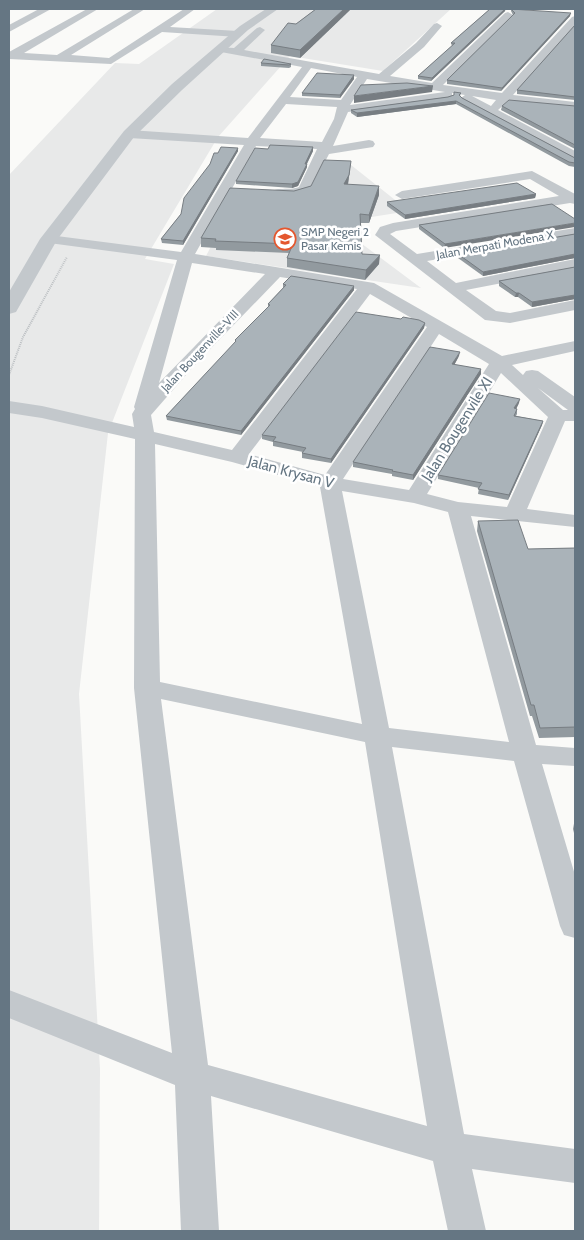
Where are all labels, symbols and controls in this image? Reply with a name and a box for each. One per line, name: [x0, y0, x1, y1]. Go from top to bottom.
place label: SMP Negeri 2 Pasar Kemis: [301, 224, 369, 253]
school or university icon: SMP Negeri 2 Pasar Kemis: [273, 227, 297, 251]
street label: Jalan Merpati Modena X: [434, 227, 556, 262]
street label: Jalan Bougenville-VIII: [157, 306, 242, 396]
street label: Jalan Bougenvile XI: [417, 374, 496, 485]
street label: Jalan Krysan V: [245, 452, 337, 492]

